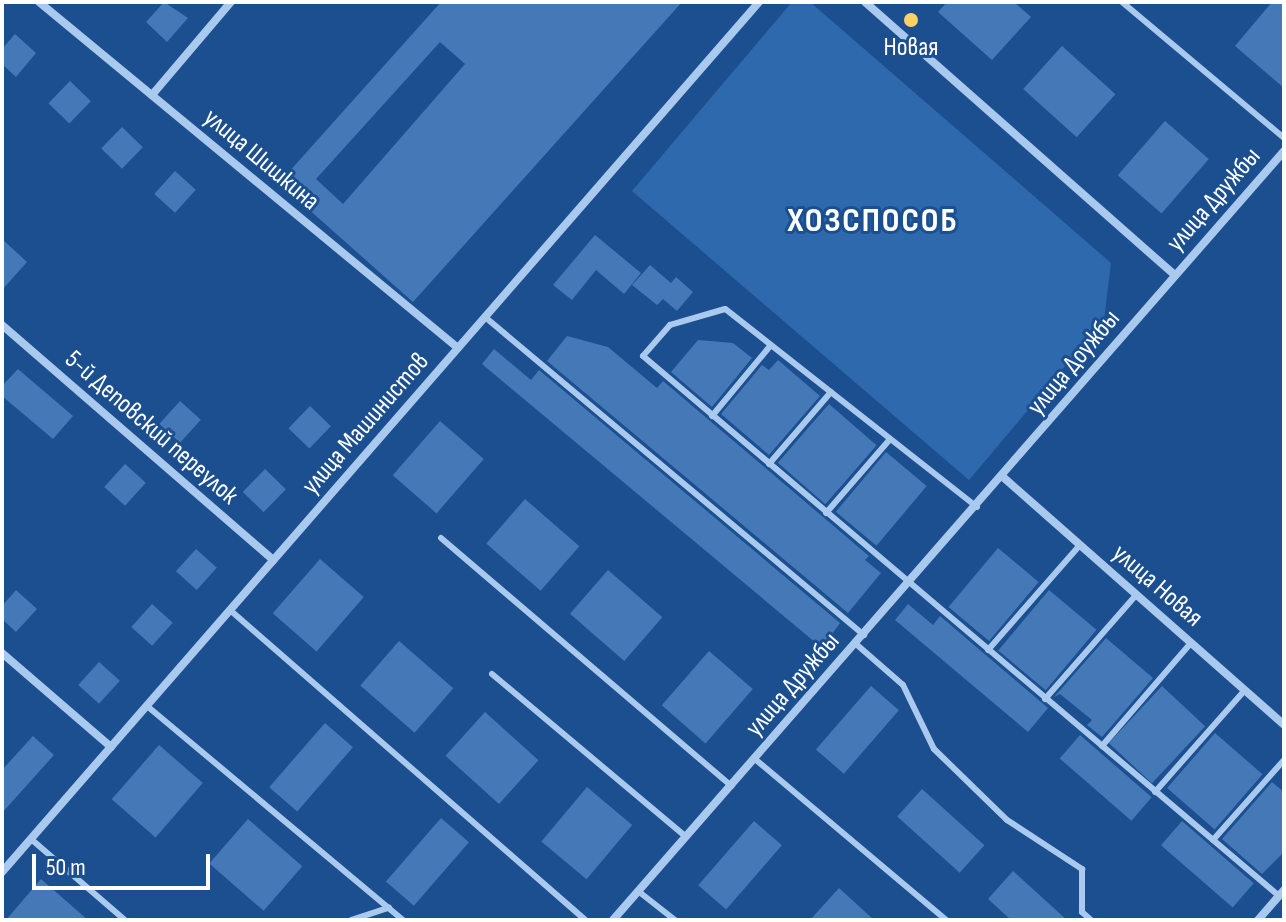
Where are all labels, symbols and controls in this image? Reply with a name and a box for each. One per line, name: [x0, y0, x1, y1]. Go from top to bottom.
marker: Новая: [902, 11, 920, 29]
place label: Новая: [883, 32, 939, 64]
street label: улица Шишкина: [197, 103, 325, 217]
street label: улица Дружбы: [1160, 142, 1268, 258]
district label: ХОЗСПОСОБ: [788, 201, 958, 241]
street label: улица Доужбы: [1021, 304, 1127, 422]
street label: 5-й Деповский переулок: [58, 344, 244, 512]
street label: улица Машинистов: [296, 347, 436, 501]
street label: улица Новая: [1105, 538, 1209, 634]
street label: улица Дружбы: [739, 627, 847, 743]
scale bar: [36, 838, 214, 888]
text: 50 m: [46, 853, 86, 882]

